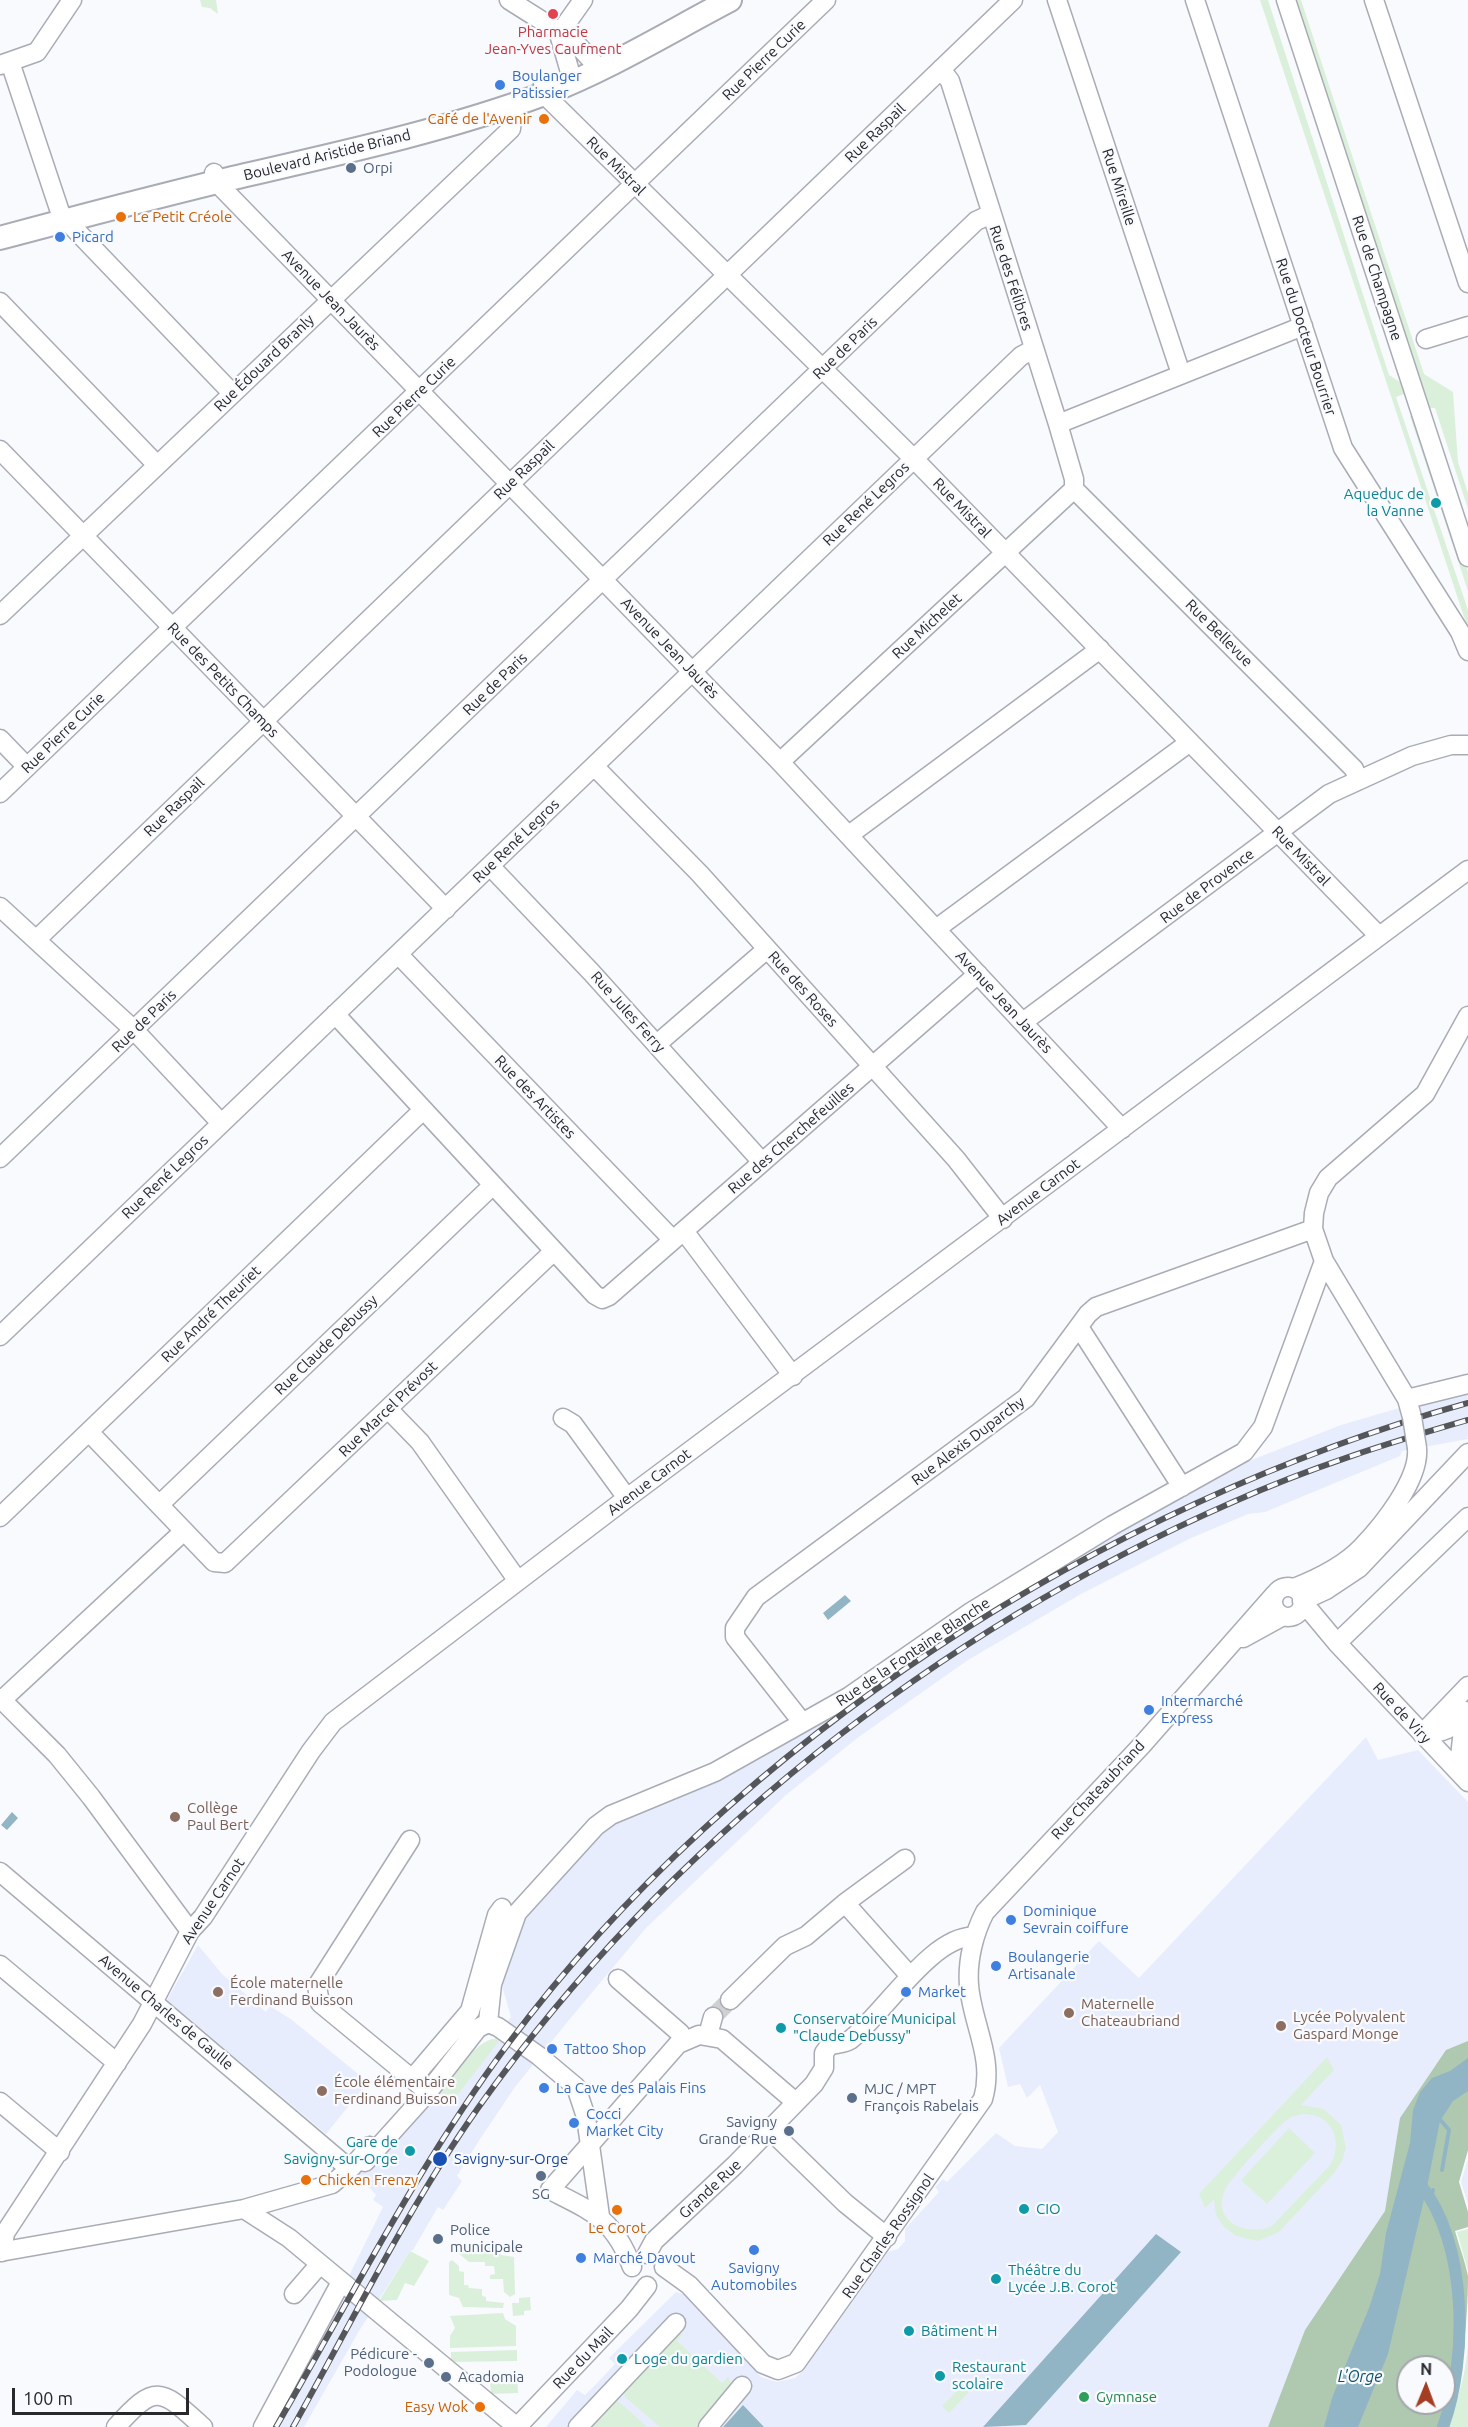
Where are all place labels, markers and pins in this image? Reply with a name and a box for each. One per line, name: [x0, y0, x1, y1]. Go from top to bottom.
marker: Pharmacie Jean-Yves Caufment: [546, 7, 560, 21]
place label: Pharmacie Jean-Yves Caufment: [485, 23, 621, 58]
place label: Boulanger Patissier: [512, 67, 582, 102]
marker: Boulanger Patissier: [493, 78, 507, 92]
place label: Café de l'Avenir: [428, 110, 532, 128]
marker: Café de l'Avenir: [537, 112, 551, 126]
place label: Orpi: [363, 159, 393, 177]
marker: Orpi: [344, 161, 358, 175]
place label: Le Petit Créole: [133, 208, 232, 226]
marker: Le Petit Créole: [114, 210, 128, 224]
place label: Picard: [72, 228, 114, 246]
marker: Picard: [53, 230, 67, 244]
place label: Aqueduc de la Vanne: [1344, 485, 1424, 520]
marker: Aqueduc de la Vanne: [1429, 496, 1443, 510]
place label: Intermarché Express: [1161, 1692, 1243, 1727]
marker: Intermarché Express: [1142, 1703, 1156, 1717]
place label: Collège Paul Bert: [187, 1799, 249, 1834]
marker: Collège Paul Bert: [168, 1810, 182, 1824]
place label: Dominique Sevrain coiffure: [1023, 1902, 1129, 1937]
marker: Dominique Sevrain coiffure: [1004, 1913, 1018, 1927]
place label: Boulangerie Artisanale: [1008, 1948, 1090, 1983]
marker: Boulangerie Artisanale: [989, 1959, 1003, 1973]
place label: École maternelle Ferdinand Buisson: [230, 1974, 353, 2009]
place label: Market: [918, 1983, 966, 2001]
marker: École maternelle Ferdinand Buisson: [211, 1985, 225, 1999]
marker: Market: [899, 1985, 913, 1999]
place label: Maternelle Chateaubriand: [1081, 1995, 1180, 2030]
marker: Maternelle Chateaubriand: [1062, 2006, 1076, 2020]
place label: Lycée Polyvalent Gaspard Monge: [1293, 2008, 1405, 2043]
place label: Conservatoire Municipal "Claude Debussy": [793, 2010, 956, 2045]
marker: Lycée Polyvalent Gaspard Monge: [1274, 2019, 1288, 2033]
marker: Conservatoire Municipal "Claude Debussy": [774, 2021, 788, 2035]
place label: Tattoo Shop: [564, 2040, 646, 2058]
marker: Tattoo Shop: [545, 2042, 559, 2056]
place label: École élémentaire Ferdinand Buisson: [334, 2073, 457, 2108]
place label: La Cave des Palais Fins: [556, 2079, 706, 2097]
place label: MJC / MPT François Rabelais: [864, 2080, 979, 2115]
marker: La Cave des Palais Fins: [537, 2081, 551, 2095]
marker: École élémentaire Ferdinand Buisson: [315, 2084, 329, 2098]
marker: MJC / MPT François Rabelais: [845, 2091, 859, 2105]
place label: Cocci Market City: [586, 2105, 663, 2140]
place label: Savigny Grande Rue: [698, 2113, 777, 2148]
marker: Cocci Market City: [567, 2116, 581, 2130]
marker: Savigny Grande Rue: [782, 2124, 796, 2138]
place label: Gare de Savigny-sur-Orge: [284, 2133, 398, 2168]
marker: Gare de Savigny-sur-Orge: [403, 2144, 417, 2158]
marker: Savigny-sur-Orge: [431, 2150, 449, 2168]
place label: Savigny-sur-Orge: [454, 2150, 568, 2168]
marker: SG: [534, 2169, 548, 2183]
place label: Chicken Frenzy: [318, 2171, 418, 2189]
marker: Chicken Frenzy: [299, 2173, 313, 2187]
place label: SG: [532, 2185, 550, 2203]
place label: CIO: [1036, 2200, 1061, 2218]
marker: CIO: [1017, 2202, 1031, 2216]
marker: Le Corot: [610, 2203, 624, 2217]
place label: Le Corot: [588, 2219, 646, 2237]
place label: Police municipale: [450, 2221, 523, 2256]
marker: Police municipale: [431, 2232, 445, 2246]
marker: Savigny Automobiles: [747, 2243, 761, 2257]
place label: Marché Davout: [593, 2249, 695, 2267]
marker: Marché Davout: [574, 2251, 588, 2265]
place label: Savigny Automobiles: [711, 2259, 797, 2294]
place label: Théâtre du Lycée J.B. Corot: [1008, 2261, 1116, 2296]
marker: Théâtre du Lycée J.B. Corot: [989, 2272, 1003, 2286]
place label: Bâtiment H: [921, 2322, 997, 2340]
marker: Bâtiment H: [902, 2324, 916, 2338]
place label: Pédicure - Podologue: [344, 2345, 417, 2380]
place label: Loge du gardien: [634, 2350, 743, 2368]
marker: Loge du gardien: [615, 2352, 629, 2366]
marker: Pédicure - Podologue: [422, 2356, 436, 2370]
place label: Restaurant scolaire: [952, 2358, 1026, 2393]
place label: Acadomia: [458, 2368, 524, 2386]
marker: Restaurant scolaire: [933, 2369, 947, 2383]
marker: Acadomia: [439, 2370, 453, 2384]
place label: Gymnase: [1096, 2388, 1157, 2406]
marker: Gymnase: [1077, 2390, 1091, 2404]
place label: Easy Wok: [405, 2398, 468, 2416]
marker: Easy Wok: [473, 2400, 487, 2414]

